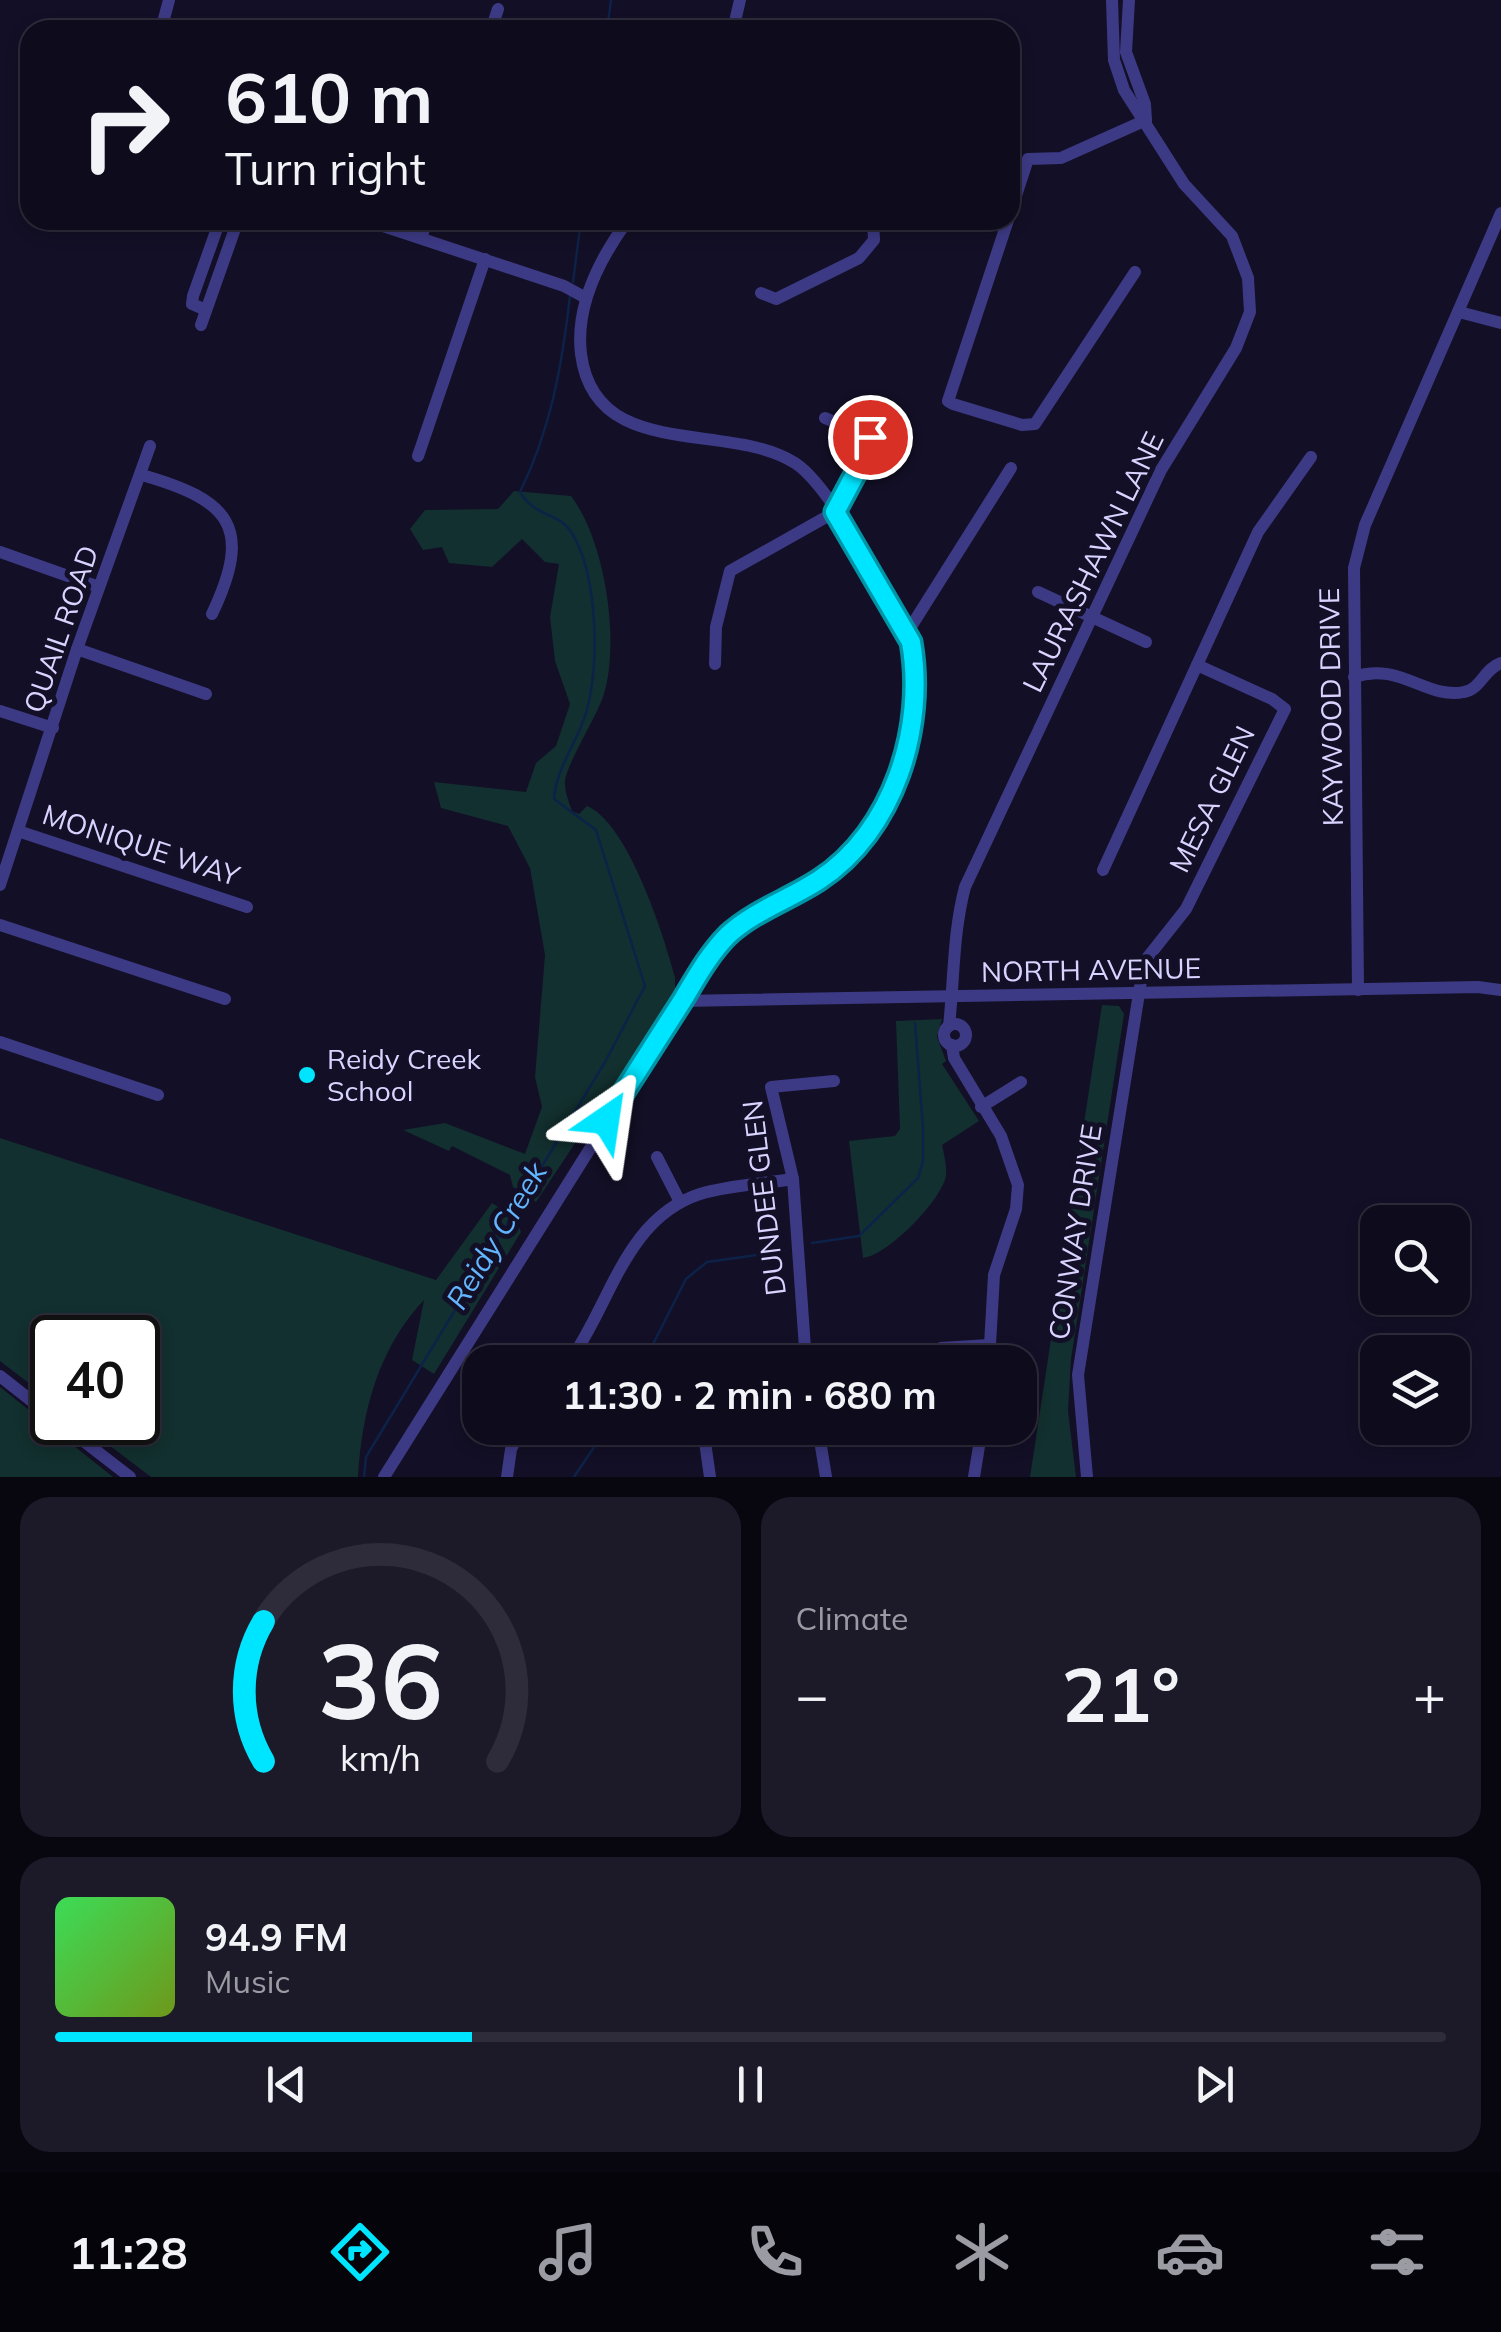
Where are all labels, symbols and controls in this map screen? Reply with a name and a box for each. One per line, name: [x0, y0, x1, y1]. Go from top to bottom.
text: 610 m: [225, 53, 433, 141]
icon: right: [60, 60, 190, 190]
text: Turn right: [225, 140, 426, 196]
pin: [828, 395, 913, 480]
icon: arrive: [843, 410, 898, 465]
street label: LAURASHAWN LANE: [1014, 426, 1171, 698]
street label: QUAIL ROAD: [16, 541, 105, 717]
street label: KAYWOOD DRIVE: [1311, 587, 1350, 827]
street label: MESA GLEN: [1161, 720, 1262, 878]
street label: MONIQUE WAY: [38, 796, 245, 893]
street label: NORTH AVENUE: [981, 950, 1201, 989]
place label: Reidy Creek School: [327, 1041, 482, 1108]
marker: Reidy Creek School: [296, 1064, 318, 1086]
position arrow: [554, 1068, 658, 1172]
street label: DUNDEE GLEN: [734, 1098, 793, 1298]
street label: CONWAY DRIVE: [1040, 1122, 1109, 1342]
water label: Reidy Creek: [437, 1154, 556, 1316]
map controls: [1360, 1205, 1470, 1445]
button: search: [1360, 1205, 1470, 1315]
speed limit sign: 40: [30, 1315, 160, 1445]
button: layers: [1360, 1335, 1470, 1445]
text: 11:30 · 2 min · 680 m: [562, 1371, 937, 1419]
text: Climate: [796, 1598, 908, 1638]
text: 36: [318, 1614, 443, 1745]
text: 21°: [1062, 1647, 1180, 1741]
text: −: [796, 1660, 829, 1729]
text: +: [1413, 1660, 1446, 1729]
text: km/h: [340, 1735, 421, 1780]
text: 94.9 FM: [205, 1913, 348, 1961]
text: Music: [205, 1961, 290, 2001]
icon: previous: [259, 2057, 314, 2112]
icon: pause: [723, 2057, 778, 2112]
icon: next: [1187, 2057, 1242, 2112]
icon: directions: [325, 2217, 395, 2287]
icon: music: [533, 2217, 603, 2287]
icon: phone: [740, 2217, 810, 2287]
icon: climate: [947, 2217, 1017, 2287]
icon: car: [1155, 2217, 1225, 2287]
icon: filters: [1362, 2217, 1432, 2287]
text: 11:28: [69, 2224, 188, 2280]

